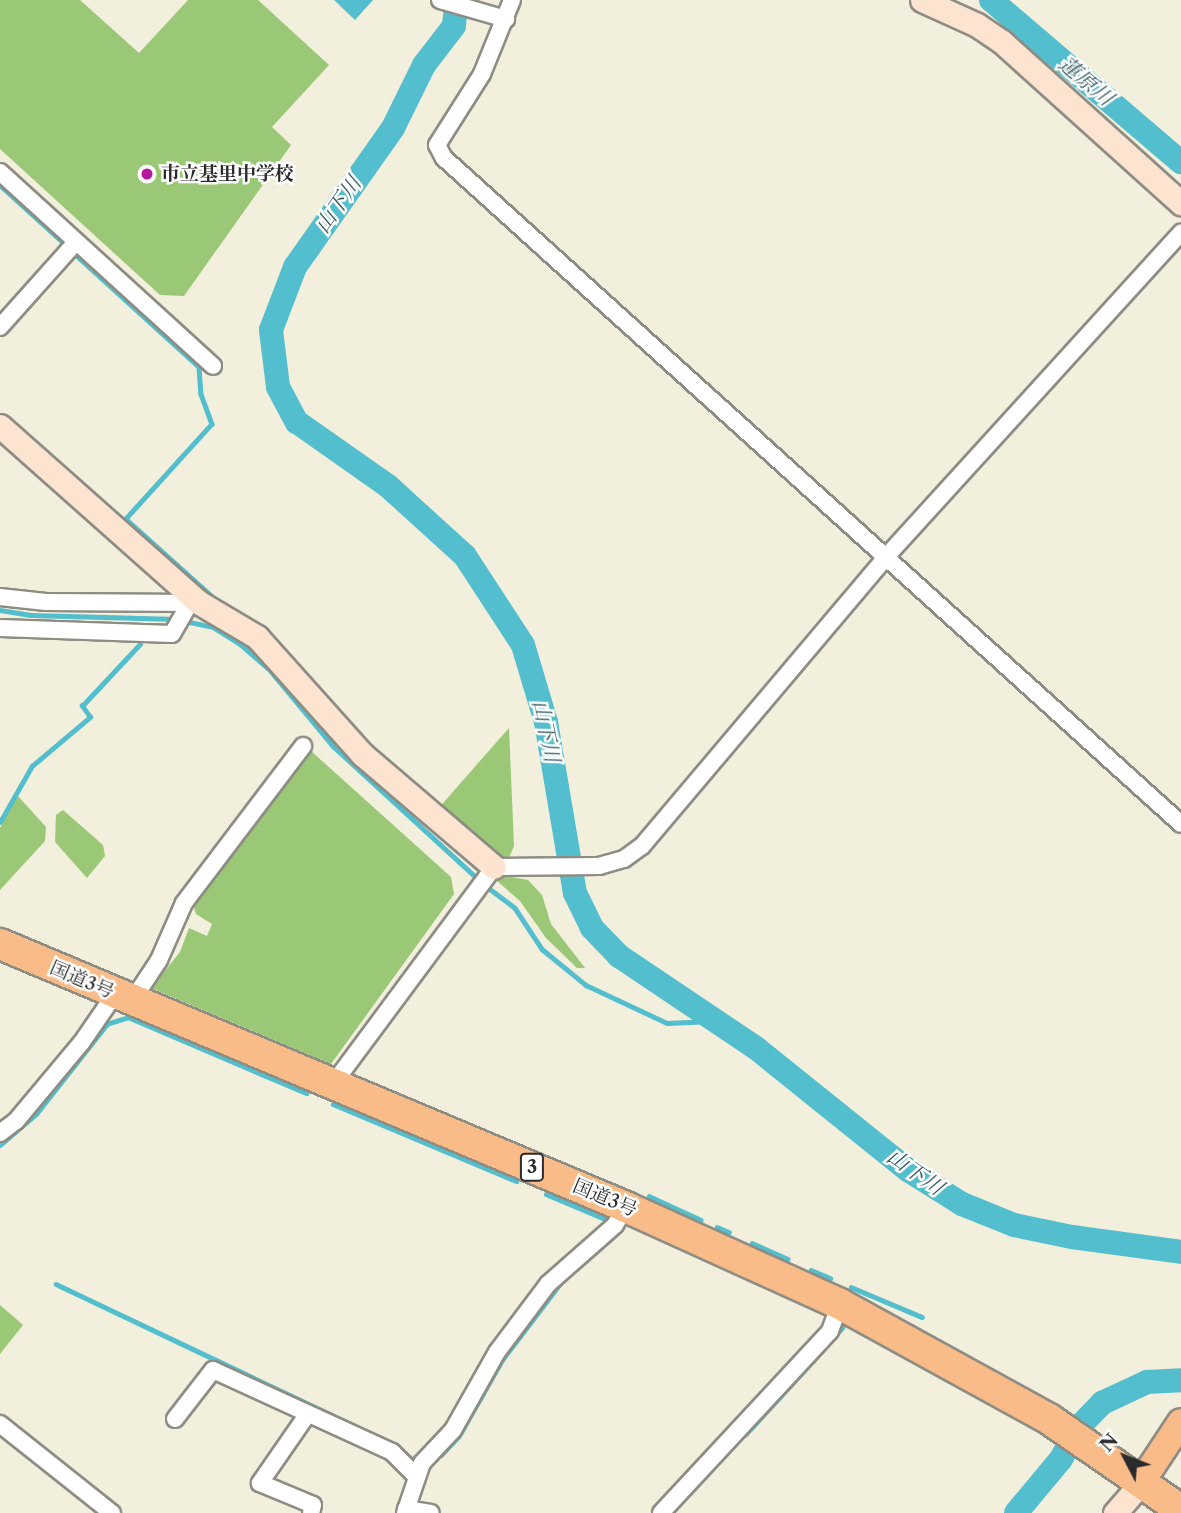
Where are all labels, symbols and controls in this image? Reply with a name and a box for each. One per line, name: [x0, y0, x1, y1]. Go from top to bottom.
water label: 蓮原川: [1054, 51, 1118, 111]
place label: 市立基里中学校: [161, 163, 294, 185]
marker: 市立基里中学校: [139, 166, 155, 182]
water label: 山下川: [310, 172, 366, 238]
water label: 山下川: [527, 698, 565, 764]
street label: 国道3号: [46, 956, 118, 1004]
water label: 山下川: [882, 1144, 948, 1200]
road number: 3: [520, 1152, 544, 1182]
street label: 国道3号: [569, 1174, 641, 1222]
north arrow: [1090, 1422, 1160, 1492]
text: N: [1095, 1429, 1123, 1456]

